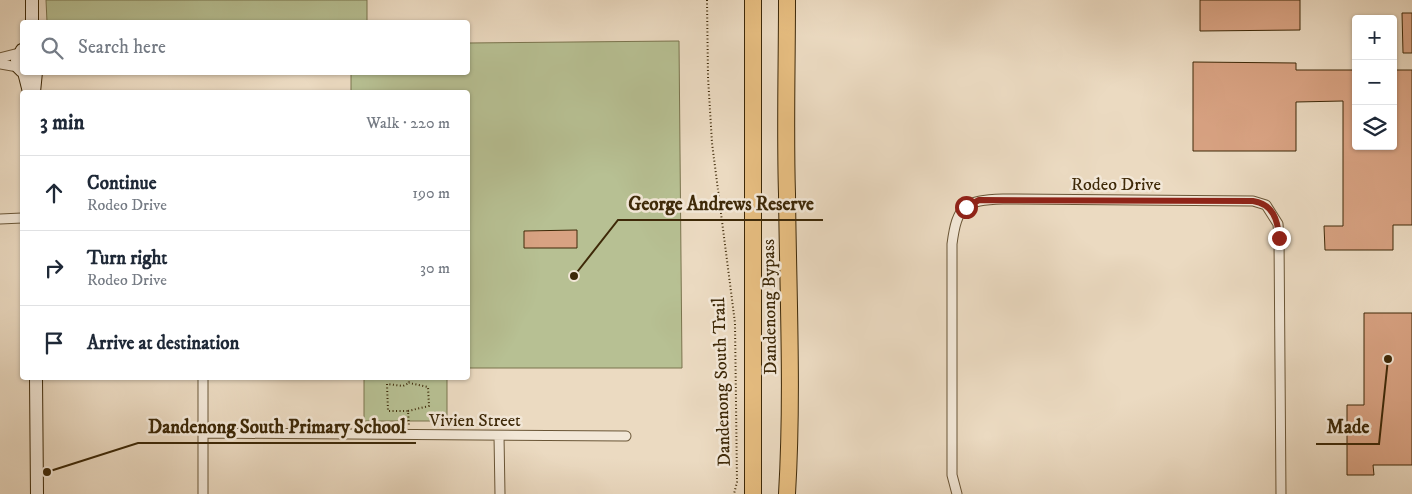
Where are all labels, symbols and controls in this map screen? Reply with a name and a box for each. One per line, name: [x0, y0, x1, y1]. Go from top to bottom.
map controls: [1352, 15, 1397, 150]
button: +: [1352, 15, 1397, 60]
search box: [20, 20, 470, 75]
icon: search: [38, 34, 66, 62]
text: Search here: [78, 36, 166, 59]
button: −: [1352, 60, 1397, 105]
button: layers: [1352, 105, 1397, 150]
text: 3 min: [40, 110, 85, 136]
text: Walk · 220 m: [366, 113, 450, 133]
text: Continue: [87, 172, 157, 195]
street label: Rodeo Drive: [1071, 174, 1161, 196]
icon: ahead: [40, 179, 68, 207]
text: 190 m: [412, 183, 450, 203]
callout: George Andrews Reserve: [618, 186, 823, 220]
text: George Andrews Reserve: [628, 193, 814, 216]
text: Rodeo Drive: [87, 195, 167, 215]
route start: [955, 196, 978, 219]
route end: [1268, 227, 1291, 250]
street label: Dandenong Bypass: [758, 239, 782, 375]
text: Turn right: [87, 247, 167, 270]
icon: right: [40, 254, 68, 282]
text: 30 m: [420, 258, 450, 278]
text: Rodeo Drive: [87, 270, 167, 290]
street label: Dandenong South Trail: [708, 296, 736, 467]
icon: arrive: [40, 329, 68, 357]
text: Arrive at destination: [87, 332, 239, 355]
callout: Dandenong South Primary School: [138, 409, 416, 443]
street label: Vivien Street: [428, 410, 521, 432]
callout: Made: [1316, 410, 1379, 444]
text: Dandenong South Primary School: [148, 416, 406, 439]
text: Made: [1327, 416, 1370, 439]

